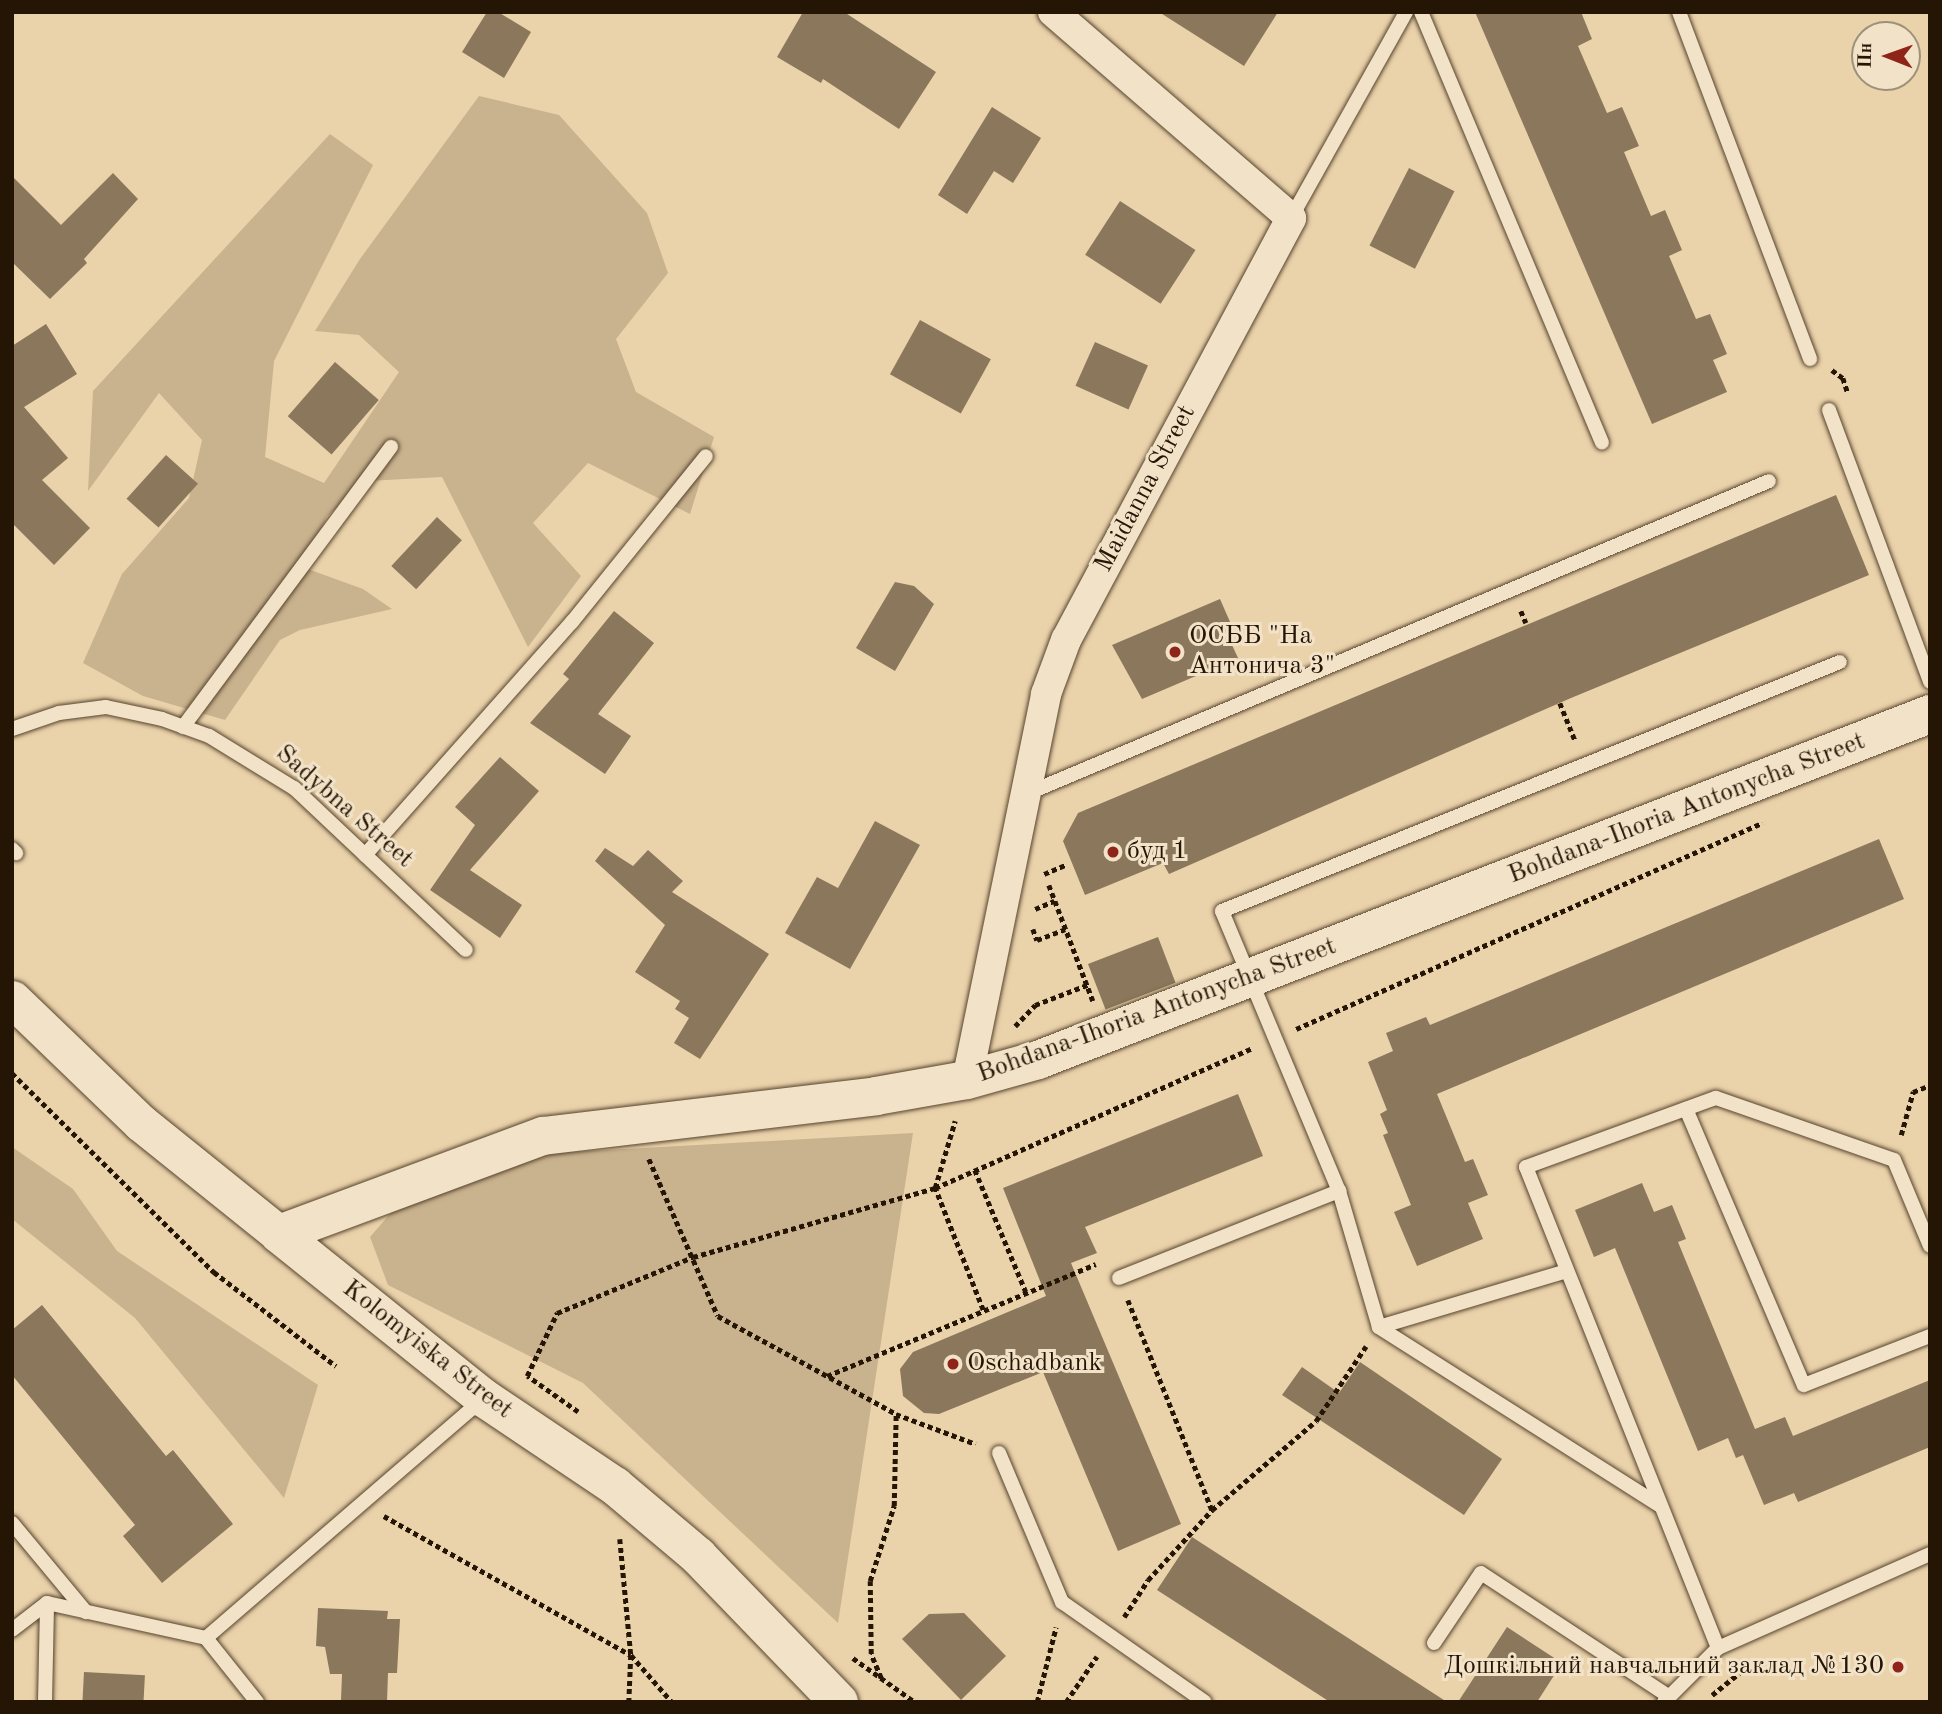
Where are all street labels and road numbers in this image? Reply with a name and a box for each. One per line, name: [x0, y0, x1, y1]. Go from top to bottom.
street label: Maidanna Street: [1089, 400, 1203, 578]
street label: Bohdana-Ihoria Antonycha Street: [1504, 726, 1870, 892]
street label: Sadybna Street: [269, 739, 419, 875]
street label: Bohdana-Ihoria Antonycha Street: [973, 931, 1341, 1091]
street label: Kolomyiska Street: [336, 1274, 518, 1426]

